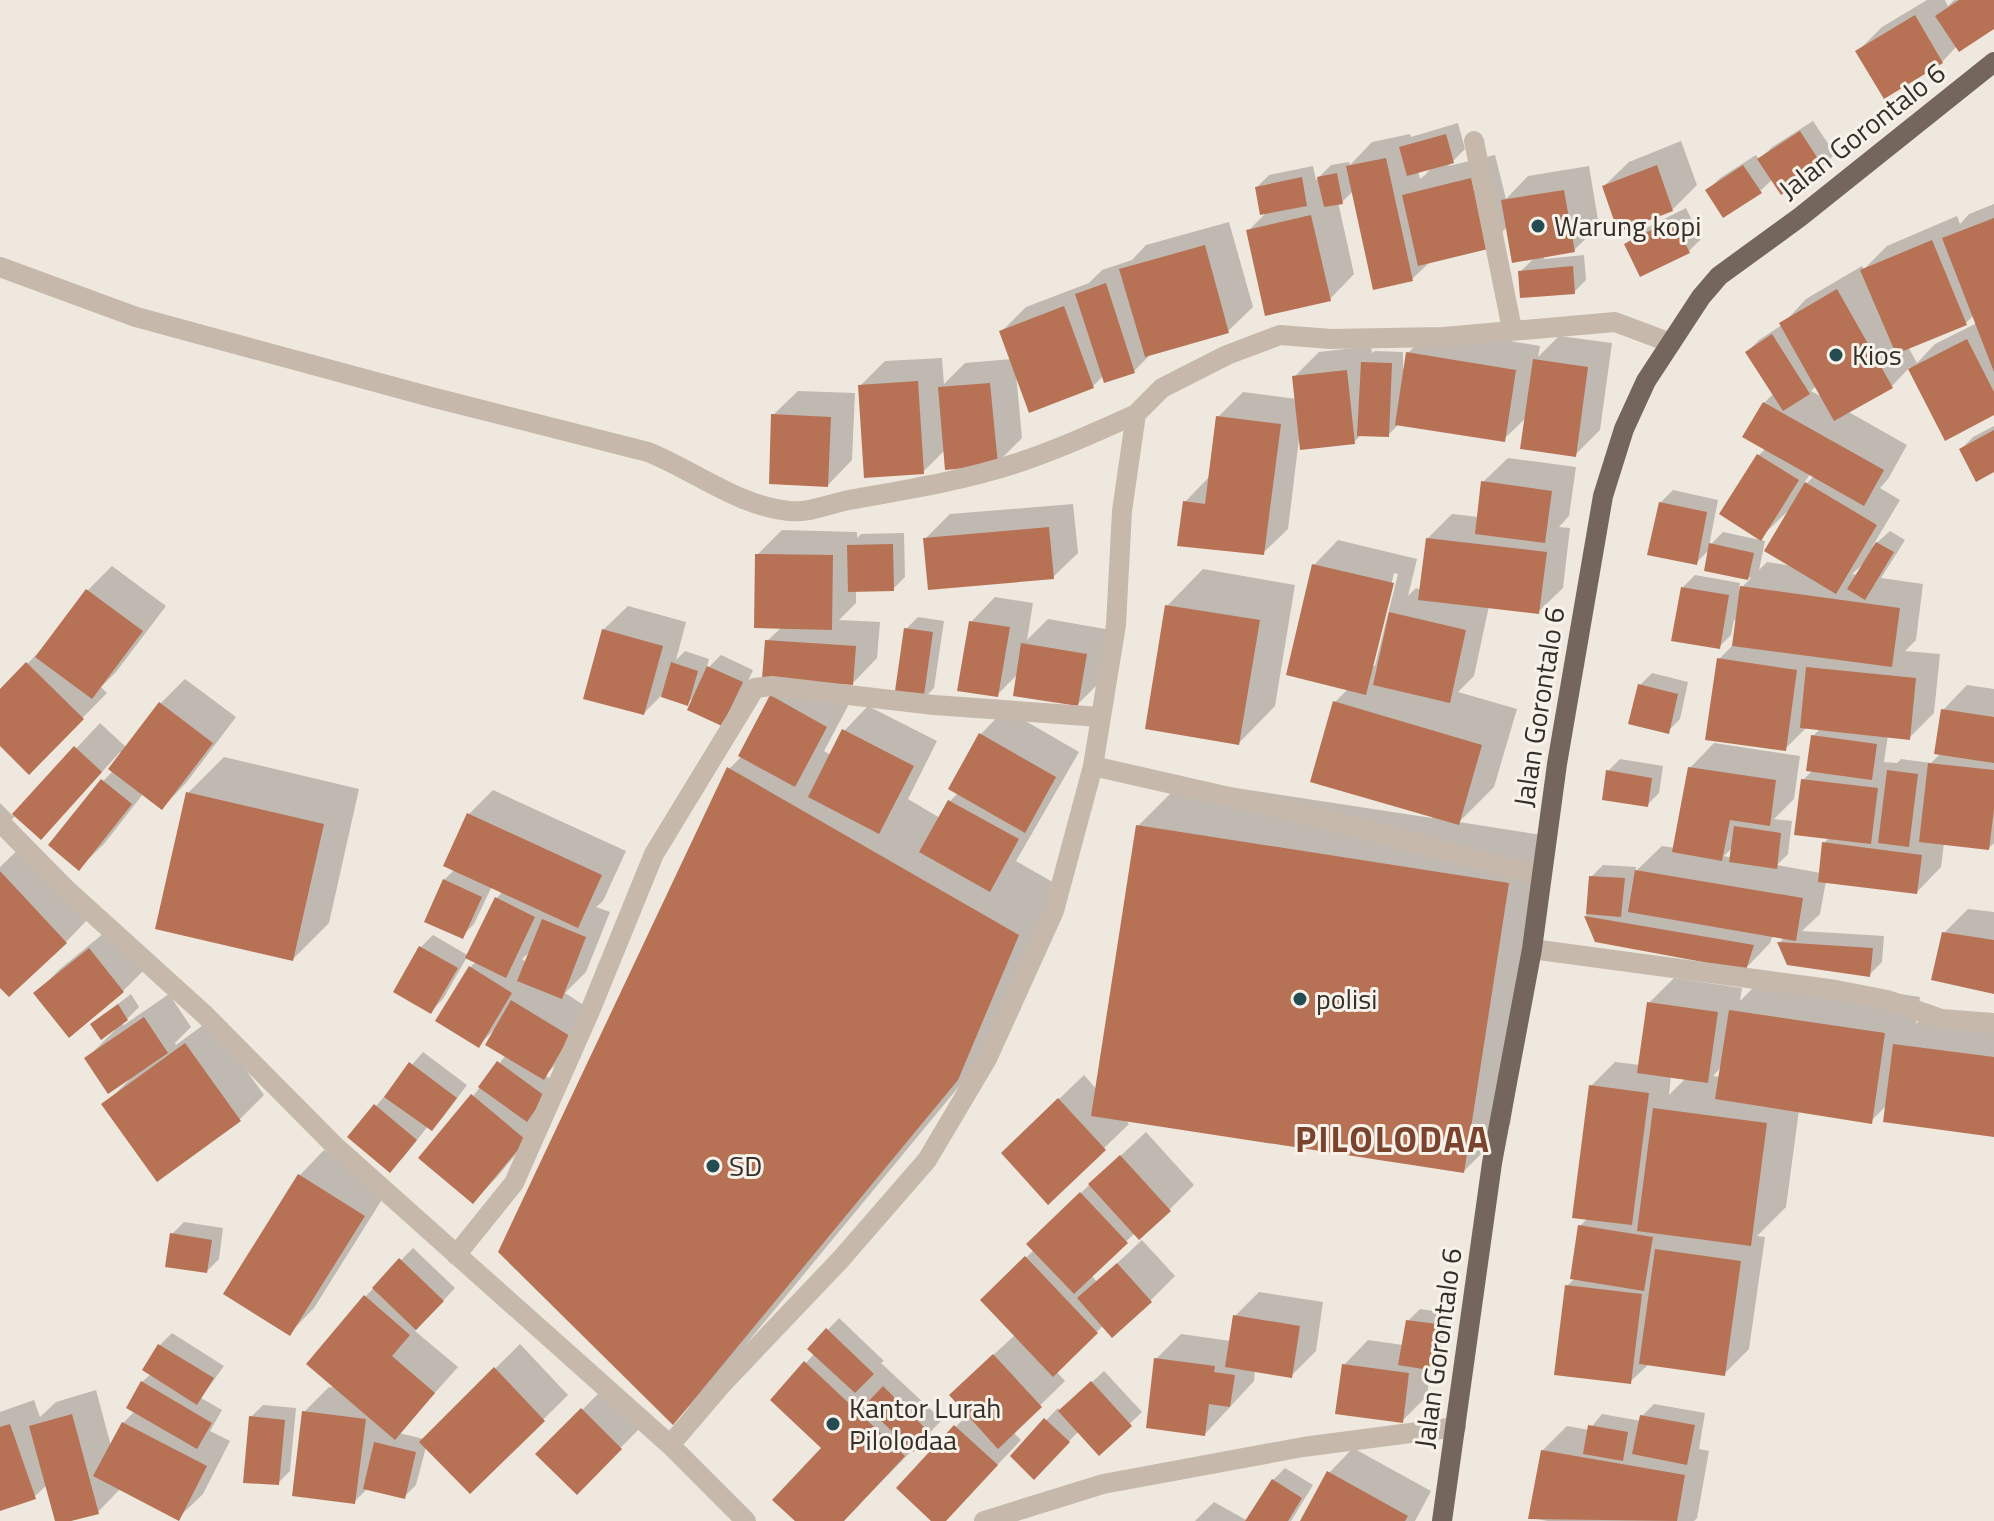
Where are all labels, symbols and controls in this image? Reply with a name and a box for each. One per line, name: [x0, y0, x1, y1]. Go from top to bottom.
street label: Jalan Gorontalo 6: [1769, 52, 1954, 210]
place label: Warung kopi: [1554, 204, 1701, 247]
marker: Warung kopi: [1529, 217, 1547, 235]
place label: Kios: [1852, 333, 1902, 376]
marker: Kios: [1827, 346, 1845, 364]
street label: Jalan Gorontalo 6: [1501, 604, 1576, 810]
place label: polisi: [1316, 977, 1377, 1020]
marker: polisi: [1291, 990, 1309, 1008]
district label: PILOLODAA: [1295, 1111, 1491, 1166]
place label: SD: [729, 1144, 762, 1187]
marker: SD: [704, 1157, 722, 1175]
street label: Jalan Gorontalo 6: [1402, 1245, 1473, 1451]
place label: Kantor Lurah Pilolodaa: [849, 1386, 1001, 1461]
marker: Kantor Lurah Pilolodaa: [824, 1415, 842, 1433]

